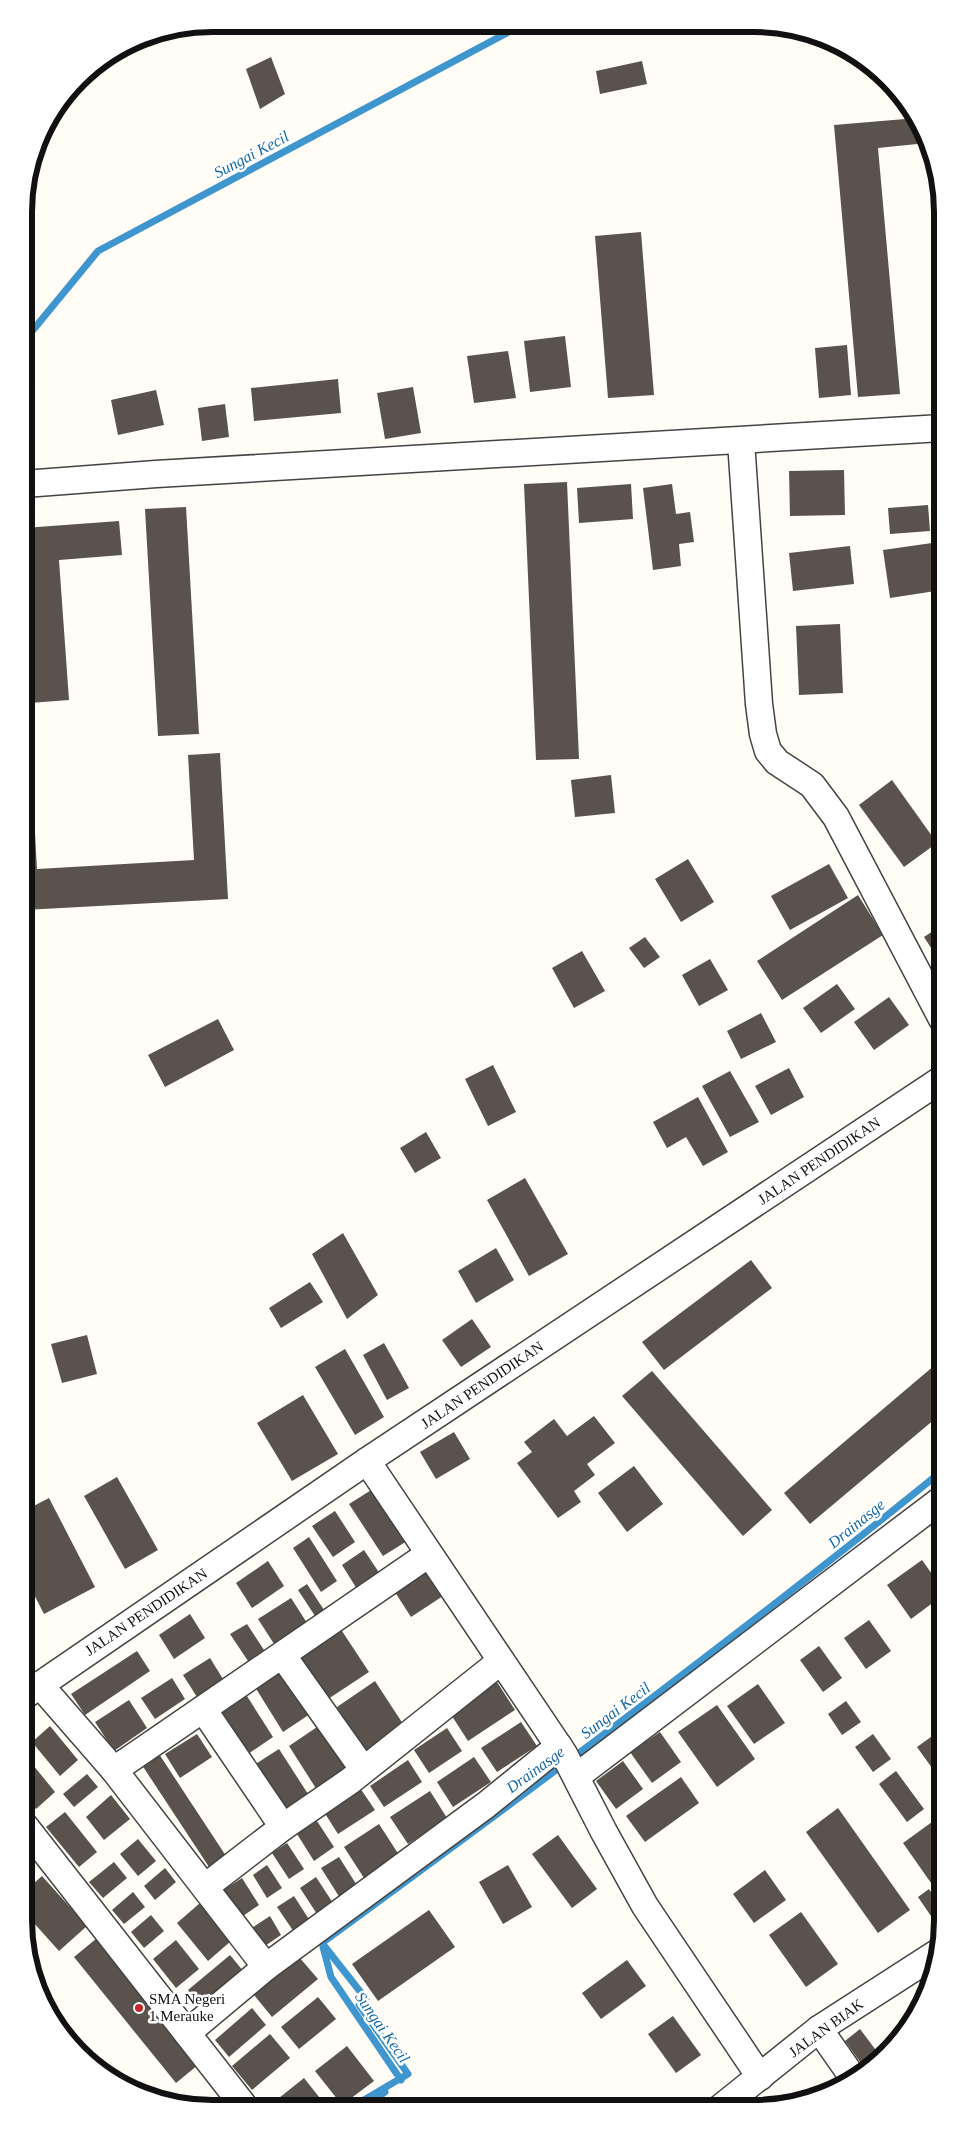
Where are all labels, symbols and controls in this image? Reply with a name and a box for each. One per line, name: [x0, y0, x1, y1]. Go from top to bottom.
water label: Sungai Kecil: [211, 127, 292, 182]
street label: JALAN PENDIDIKAN: [755, 1114, 883, 1208]
street label: JALAN PENDIDIKAN: [418, 1338, 546, 1432]
water label: Drainasge: [824, 1496, 889, 1553]
street label: JALAN PENDIDIKAN: [82, 1565, 210, 1659]
water label: Sungai Kecil: [577, 1679, 654, 1743]
water label: Drainasge: [502, 1743, 568, 1798]
water label: Sungai Kecil: [351, 1989, 413, 2067]
place label: SMA Negeri 1 Merauke: [149, 1991, 225, 2024]
street label: JALAN BIAK: [786, 1996, 866, 2060]
marker: SMA Negeri 1 Merauke: [133, 2002, 145, 2014]

